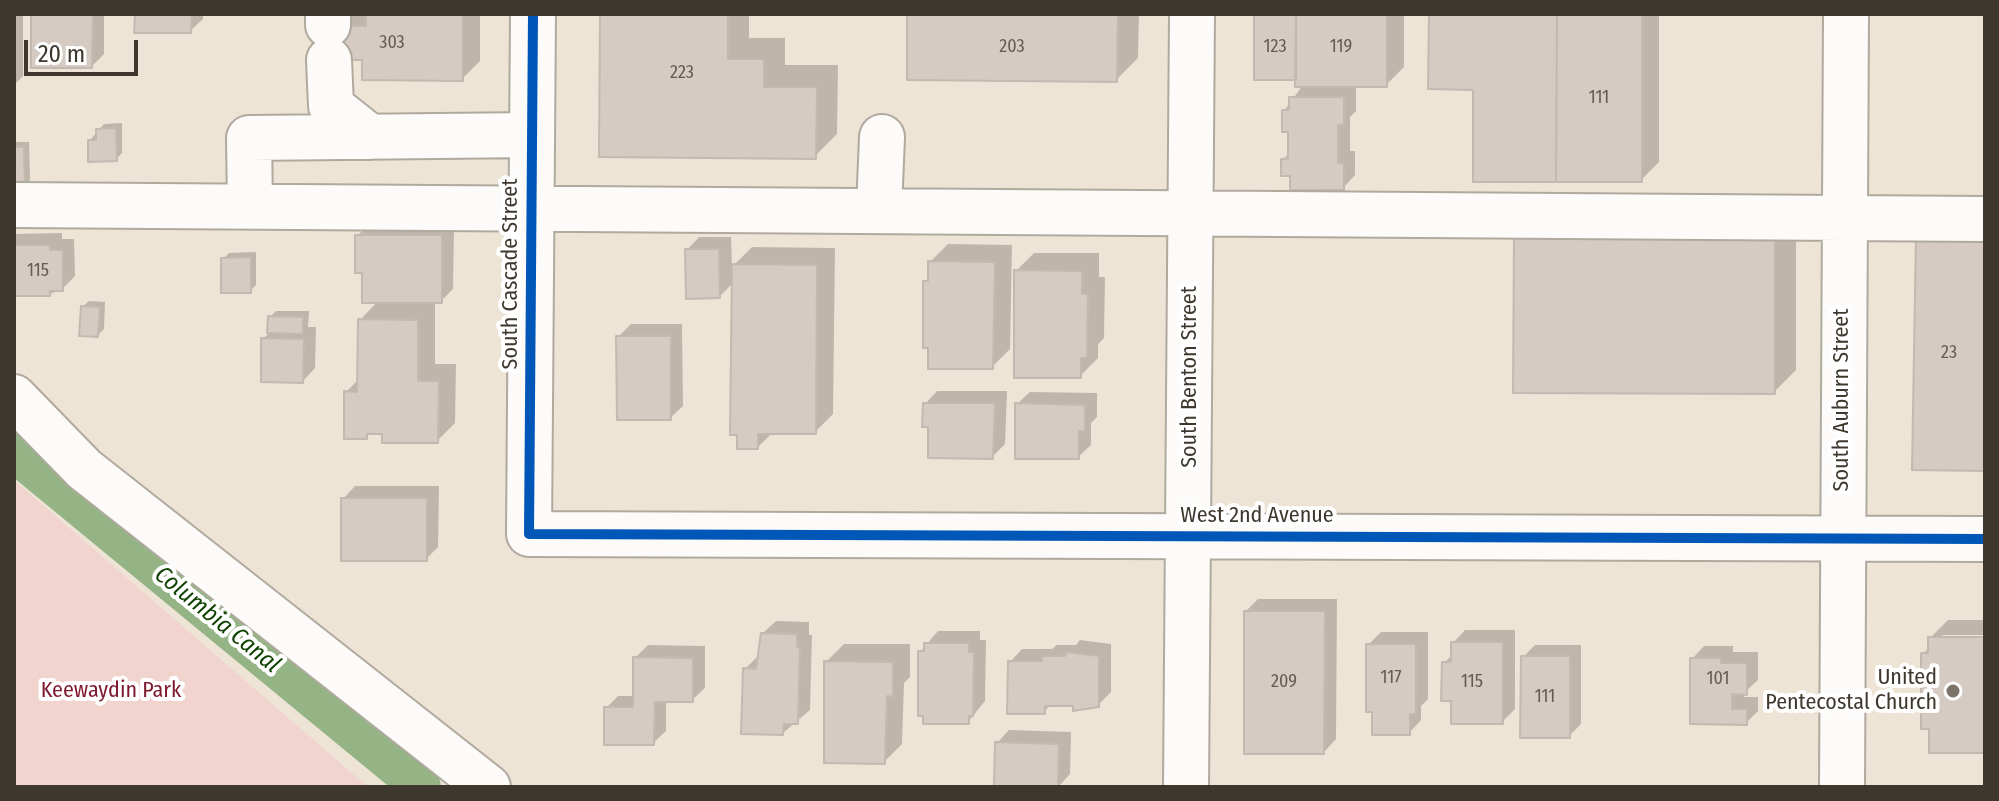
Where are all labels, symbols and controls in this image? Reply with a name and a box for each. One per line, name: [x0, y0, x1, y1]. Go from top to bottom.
scale bar: [28, 24, 142, 74]
house number: 303: [379, 32, 405, 54]
house number: 203: [999, 36, 1025, 58]
house number: 123: [1263, 36, 1287, 58]
house number: 119: [1330, 36, 1352, 58]
text: 20 m: [38, 40, 85, 68]
house number: 223: [670, 62, 694, 84]
house number: 111: [1589, 87, 1609, 109]
street label: South Cascade Street: [498, 179, 524, 369]
house number: 115: [27, 260, 49, 282]
street label: South Benton Street: [1177, 286, 1203, 468]
street label: South Auburn Street: [1829, 309, 1855, 491]
house number: 23: [1941, 342, 1957, 364]
street label: West 2nd Avenue: [1180, 503, 1334, 529]
water label: Columbia Canal: [148, 561, 286, 679]
place label: United Pentecostal Church: [1765, 665, 1937, 716]
house number: 117: [1380, 667, 1402, 689]
house number: 101: [1707, 668, 1729, 690]
house number: 209: [1271, 671, 1297, 693]
house number: 115: [1461, 671, 1483, 693]
park label: Keewaydin Park: [41, 678, 181, 704]
marker: United Pentecostal Church: [1944, 682, 1962, 700]
house number: 111: [1535, 686, 1555, 708]

